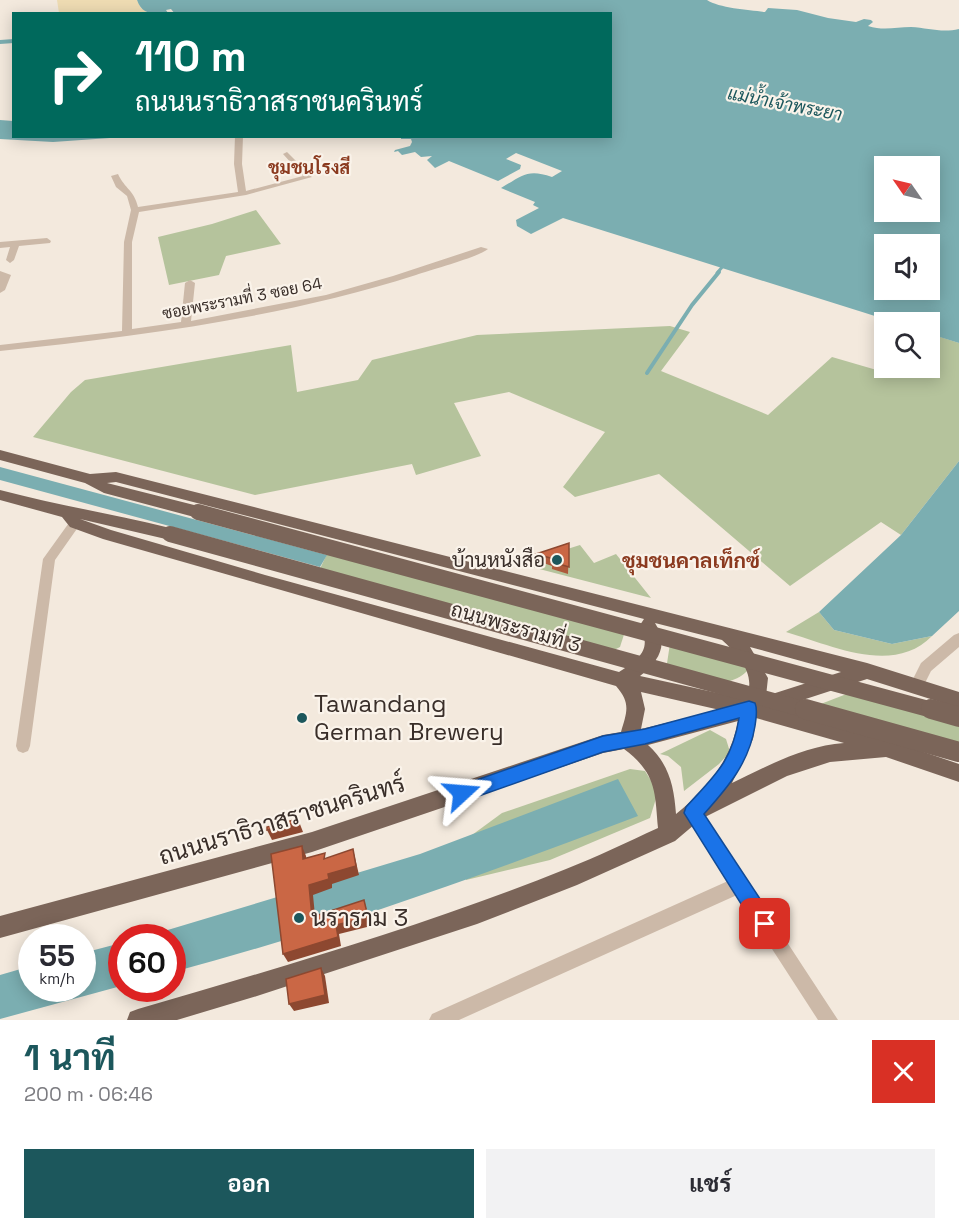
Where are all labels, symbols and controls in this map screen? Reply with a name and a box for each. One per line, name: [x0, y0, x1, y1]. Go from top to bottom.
text: 110 m: [135, 30, 247, 83]
icon: right: [36, 36, 114, 114]
water label: แม่น้ำเจ้าพระยา: [726, 77, 845, 126]
text: ถนนนราธิวาสราชนครินทร์: [135, 84, 423, 119]
district label: ชุมชนโรงสี: [268, 155, 350, 182]
north arrow: [874, 156, 940, 222]
map controls: [874, 156, 940, 378]
button: sound: [874, 234, 940, 300]
street label: ซอยพระรามที่ 3 ซอย 64: [160, 269, 324, 324]
button: search: [874, 312, 940, 378]
place label: บ้านหนังสือ: [452, 546, 545, 573]
district label: ชุมชนคาลเท็กซ์: [622, 547, 761, 576]
marker: บ้านหนังสือ: [550, 553, 564, 567]
street label: ถนนพระรามที่ 3: [448, 592, 585, 658]
place label: Tawandang German Brewery: [314, 688, 504, 747]
marker: Tawandang German Brewery: [295, 711, 309, 725]
position arrow: [430, 761, 494, 825]
street label: ถนนนราธิวาสราชนครินทร์: [155, 767, 409, 872]
pin: [739, 898, 790, 949]
place label: นราราม 3: [311, 902, 408, 933]
icon: arrive: [748, 907, 781, 940]
marker: นราราม 3: [292, 911, 306, 925]
speed limit sign: 60: [108, 924, 186, 1002]
text: 55: [39, 936, 75, 975]
text: km/h: [39, 969, 75, 988]
text: 1 นาที: [24, 1035, 116, 1081]
button: close: [872, 1040, 935, 1103]
text: 200 m · 06:46: [24, 1081, 153, 1107]
button: ออก: [24, 1149, 474, 1218]
button: แชร์: [486, 1149, 935, 1218]

